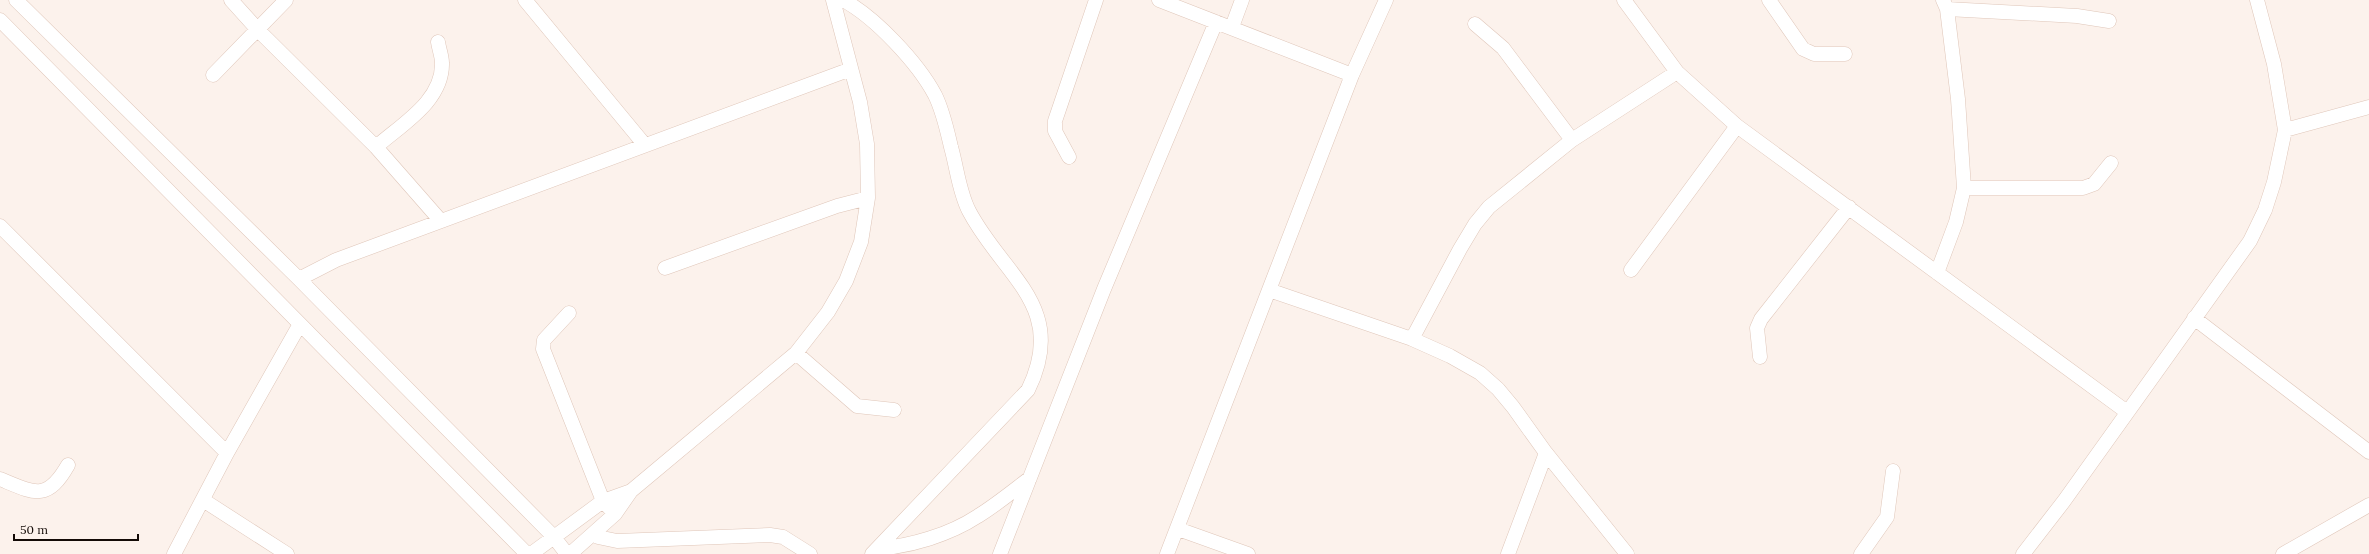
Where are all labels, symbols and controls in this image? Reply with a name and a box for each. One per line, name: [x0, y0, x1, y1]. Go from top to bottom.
scale bar: [14, 516, 138, 542]
text: 50 m: [20, 522, 48, 537]

